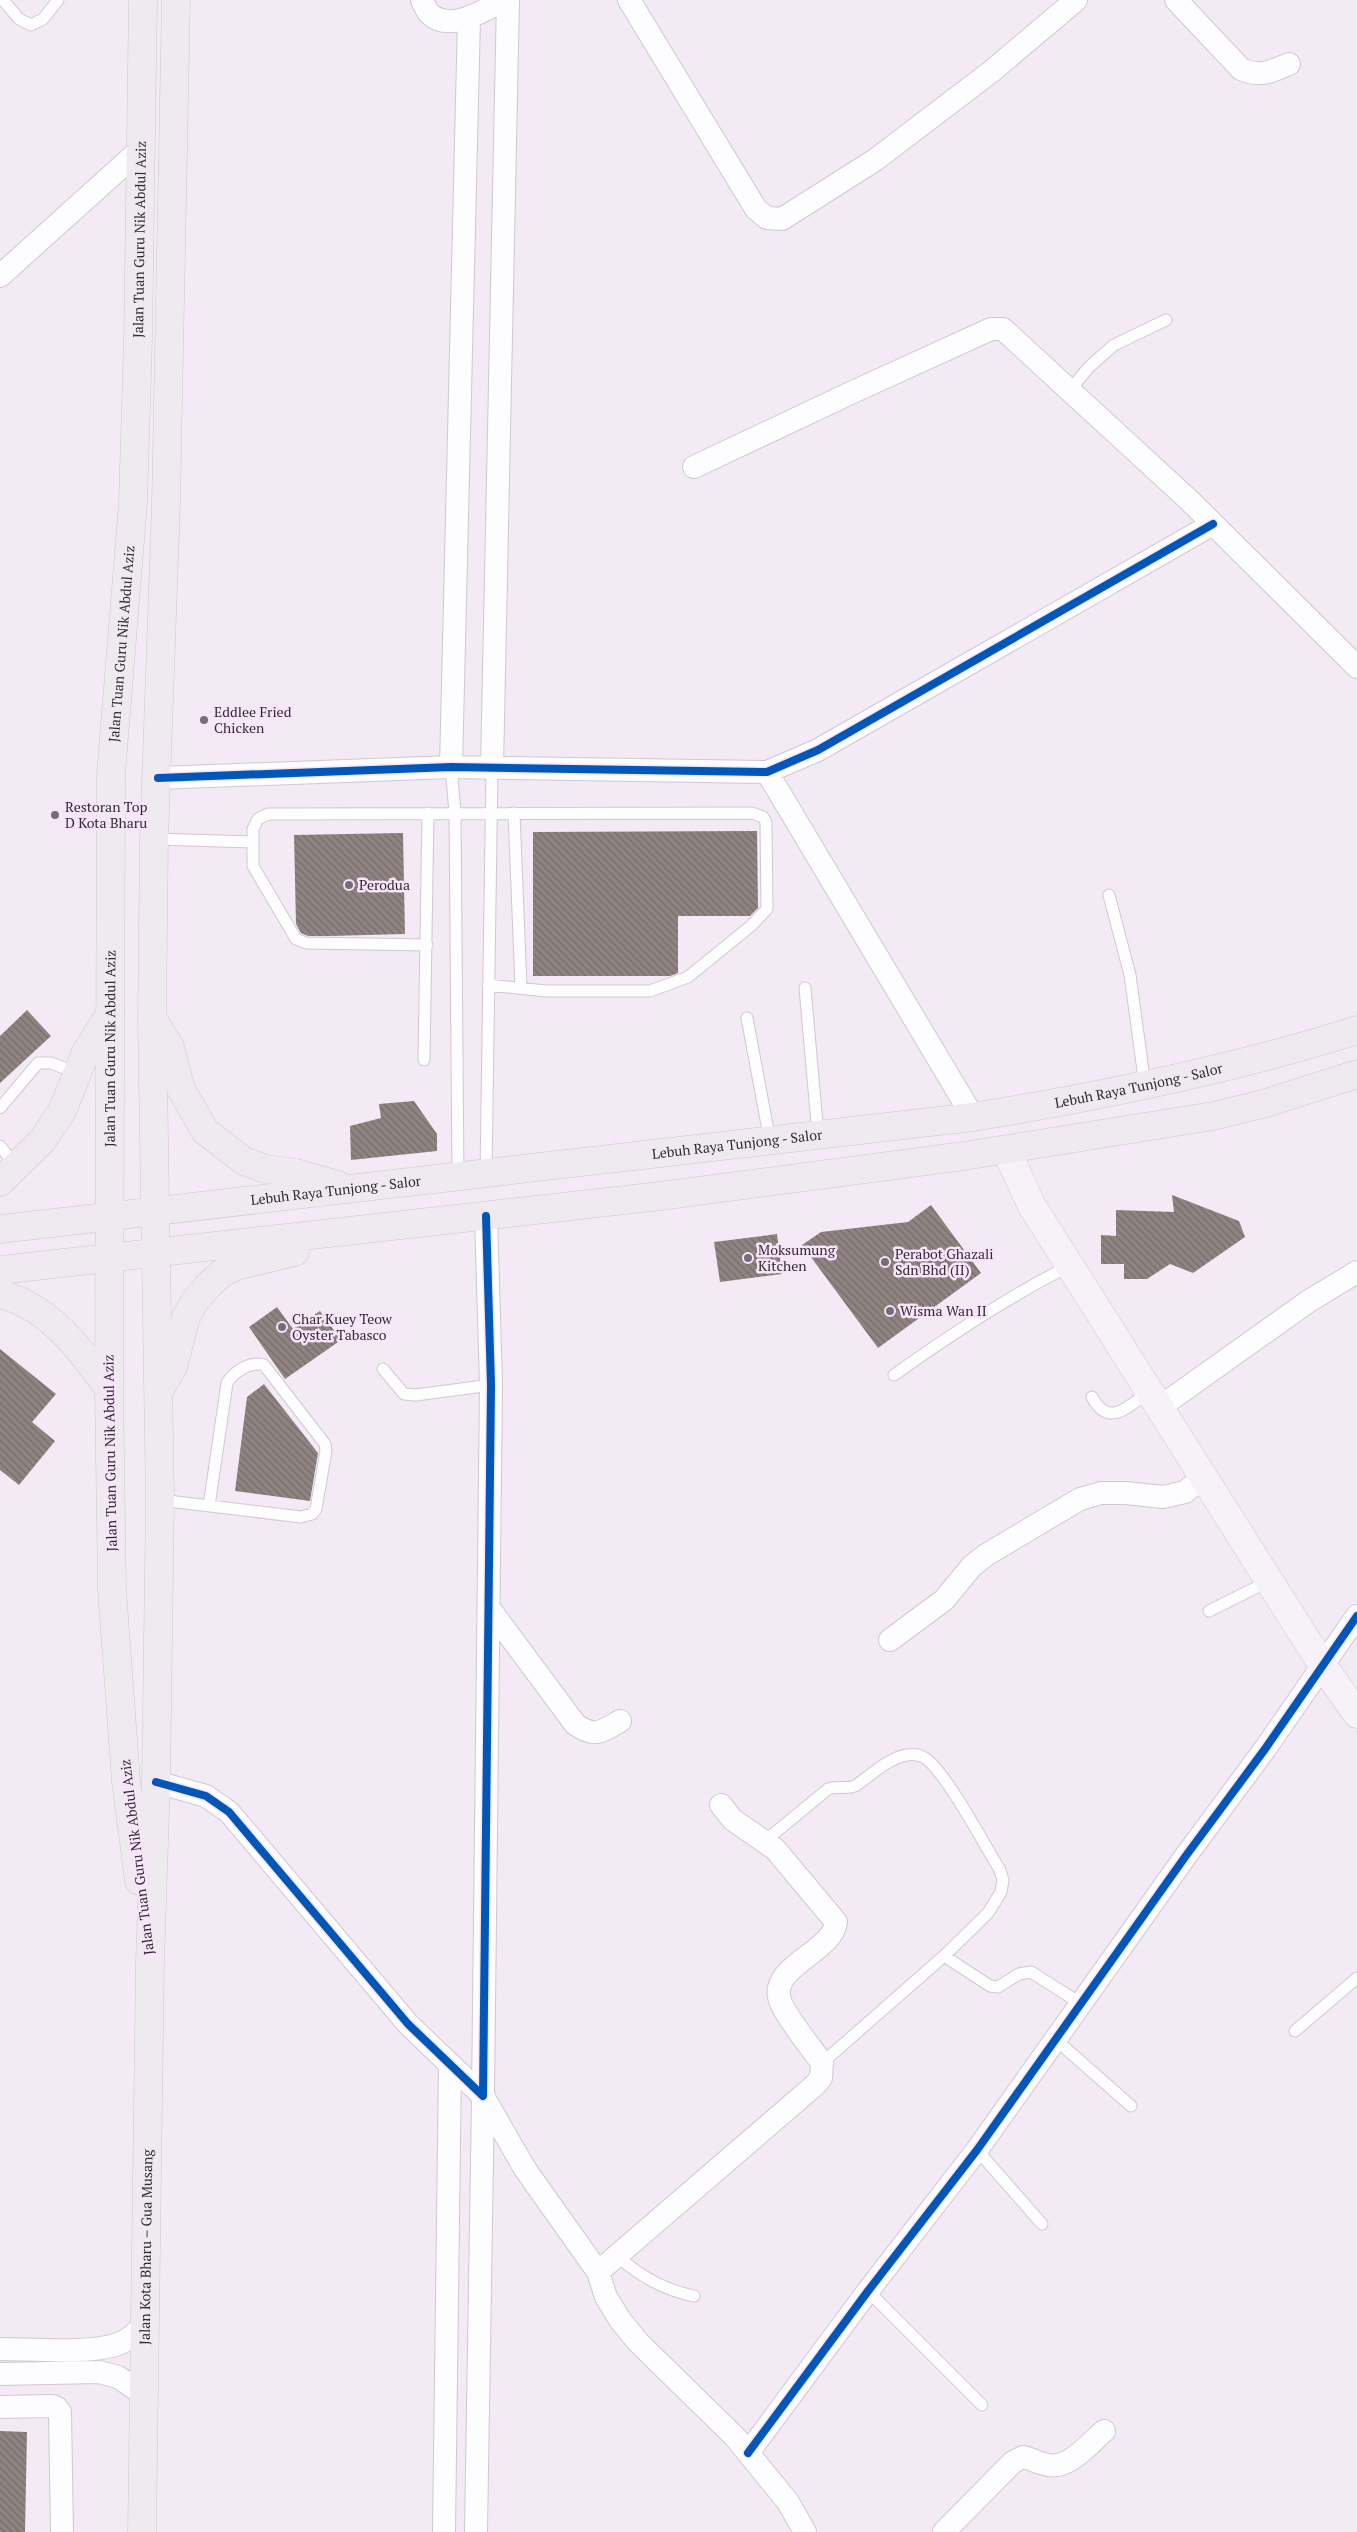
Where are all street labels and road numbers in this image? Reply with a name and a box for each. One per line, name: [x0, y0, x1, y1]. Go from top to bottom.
street label: Jalan Tuan Guru Nik Abdul Aziz: [128, 140, 150, 338]
street label: Jalan Tuan Guru Nik Abdul Aziz: [104, 545, 139, 743]
street label: Jalan Tuan Guru Nik Abdul Aziz: [100, 950, 119, 1147]
street label: Lebuh Raya Tunjong - Salor: [1053, 1058, 1225, 1112]
street label: Lebuh Raya Tunjong - Salor: [651, 1124, 824, 1163]
street label: Lebuh Raya Tunjong - Salor: [250, 1171, 423, 1209]
street label: Jalan Tuan Guru Nik Abdul Aziz: [98, 1354, 121, 1552]
street label: Jalan Tuan Guru Nik Abdul Aziz: [115, 1758, 158, 1956]
street label: Jalan Kota Bharu – Gua Musang: [135, 2148, 156, 2345]

